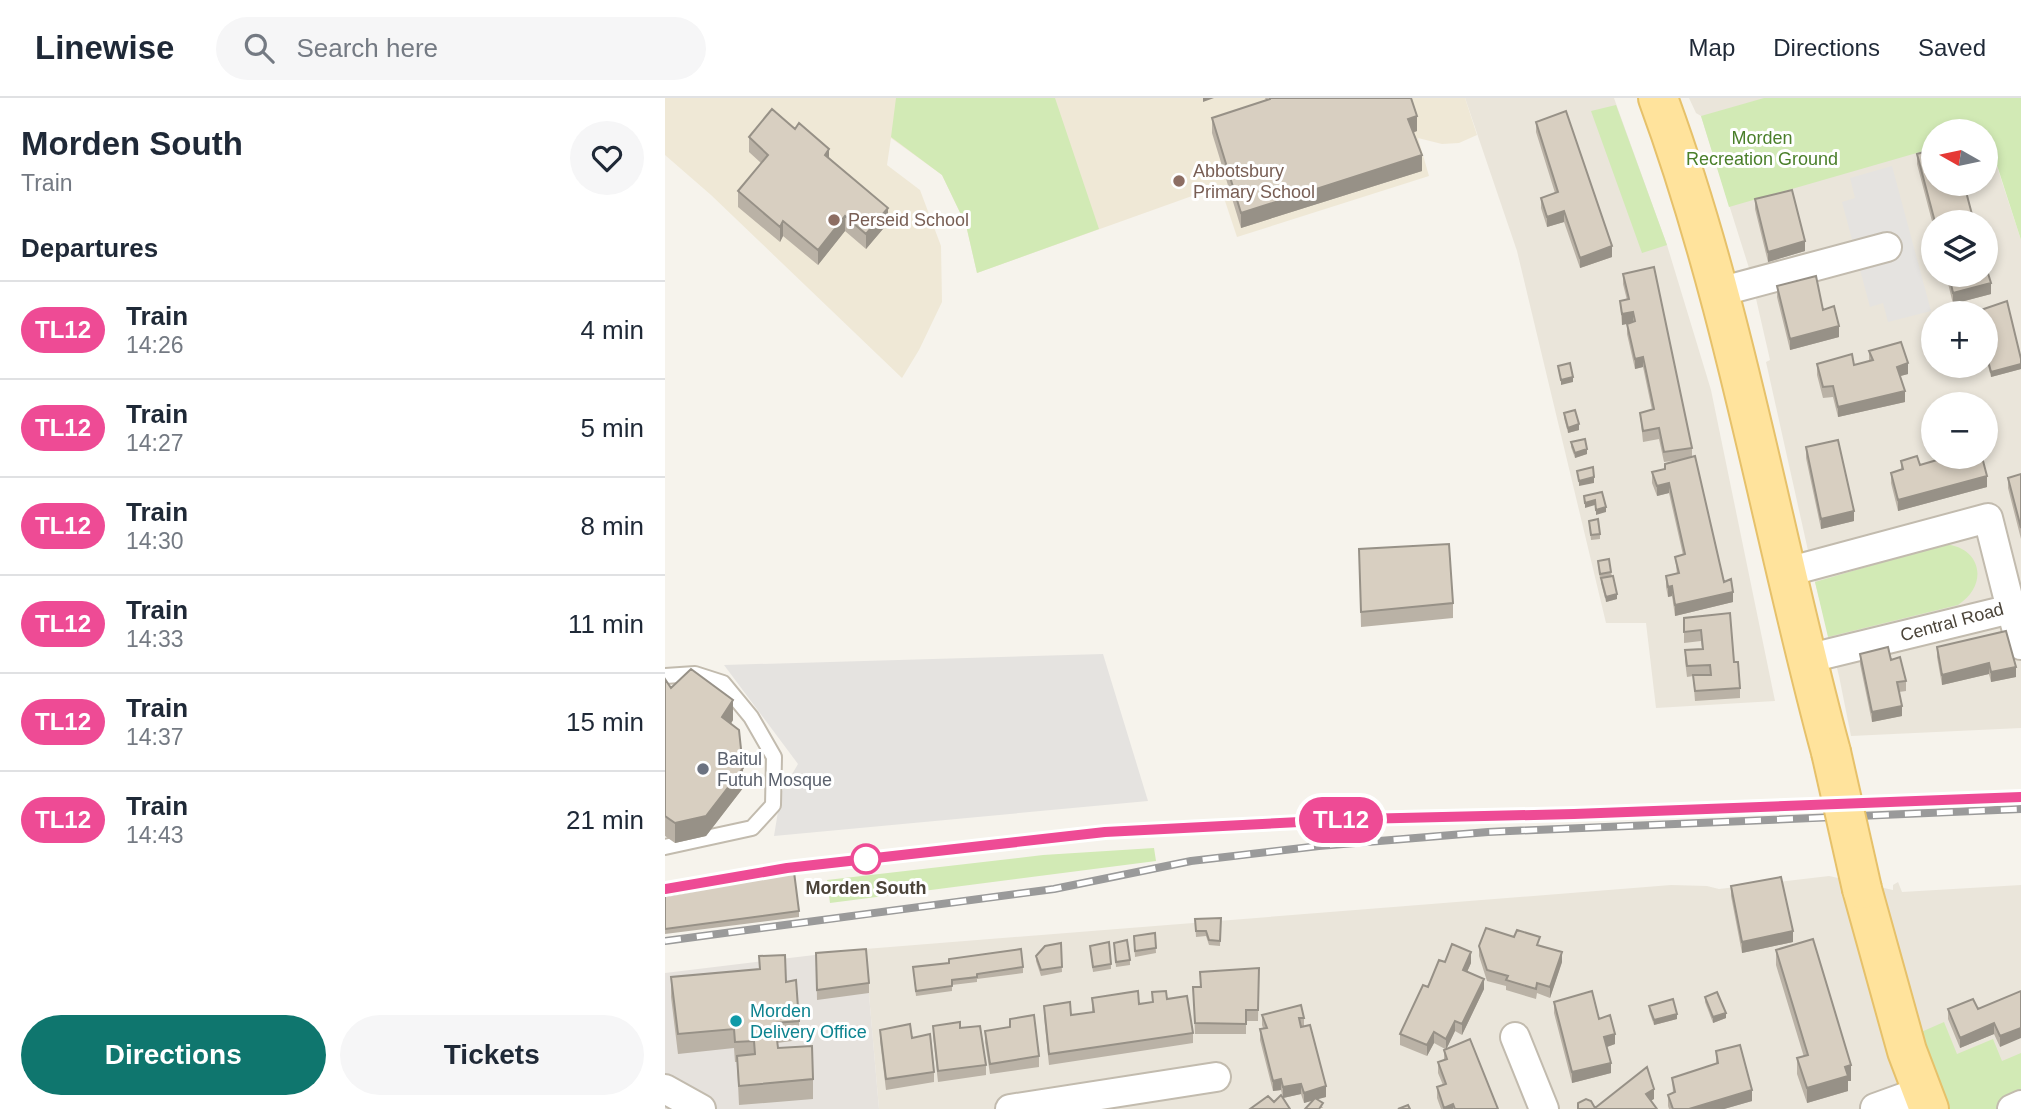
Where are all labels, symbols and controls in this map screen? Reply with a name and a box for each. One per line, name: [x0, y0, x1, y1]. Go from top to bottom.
search box: [216, 17, 706, 80]
text: Linewise: [35, 29, 174, 66]
icon: search: [240, 29, 278, 67]
text: Search here: [296, 33, 438, 63]
text: Map: [1689, 34, 1735, 61]
text: Directions: [1773, 34, 1880, 61]
text: Saved: [1918, 34, 1986, 61]
north arrow: [1921, 119, 1999, 196]
map controls: [1921, 119, 1998, 469]
button: heart: [570, 121, 644, 195]
text: Morden South: [21, 125, 243, 162]
park label: Morden Recreation Ground: [1686, 128, 1838, 169]
place label: Abbotsbury Primary School: [1193, 161, 1315, 202]
text: Train: [21, 170, 73, 196]
marker: Abbotsbury Primary School: [1171, 173, 1187, 189]
place label: Perseid School: [848, 210, 969, 230]
button: layers: [1921, 210, 1998, 287]
marker: Perseid School: [826, 212, 842, 228]
text: Departures: [21, 233, 158, 263]
text: Train: [126, 301, 188, 331]
button: +: [1921, 301, 1998, 378]
text: 4 min: [580, 315, 644, 345]
text: TL12: [35, 316, 91, 343]
text: 14:26: [126, 332, 184, 358]
button: −: [1921, 392, 1998, 469]
text: Train: [126, 399, 188, 429]
text: 5 min: [580, 413, 644, 443]
text: TL12: [35, 414, 91, 441]
text: 14:27: [126, 430, 184, 456]
text: Train: [126, 497, 188, 527]
text: 8 min: [580, 511, 644, 541]
text: TL12: [35, 512, 91, 539]
text: 14:30: [126, 528, 184, 554]
text: Train: [126, 595, 188, 625]
street label: Central Road: [1898, 599, 2006, 645]
text: 11 min: [568, 609, 644, 639]
text: TL12: [35, 610, 91, 637]
text: 14:33: [126, 626, 184, 652]
text: Train: [126, 693, 188, 723]
text: 15 min: [566, 707, 644, 737]
text: TL12: [35, 708, 91, 735]
text: 14:37: [126, 724, 184, 750]
place label: Baitul Futuh Mosque: [717, 749, 832, 790]
marker: Baitul Futuh Mosque: [695, 761, 711, 777]
text: Train: [126, 791, 188, 821]
line badge: TL12: [1292, 797, 1390, 843]
text: 21 min: [566, 805, 644, 835]
text: TL12: [35, 806, 91, 833]
text: TL12: [1313, 806, 1369, 833]
text: 14:43: [126, 822, 184, 848]
marker: Morden South: [851, 844, 881, 874]
place label: Morden South: [806, 878, 926, 898]
place label: Morden Delivery Office: [750, 1001, 867, 1042]
marker: Morden Delivery Office: [728, 1013, 744, 1029]
button: Directions: [21, 1015, 326, 1095]
button: Tickets: [340, 1015, 644, 1095]

